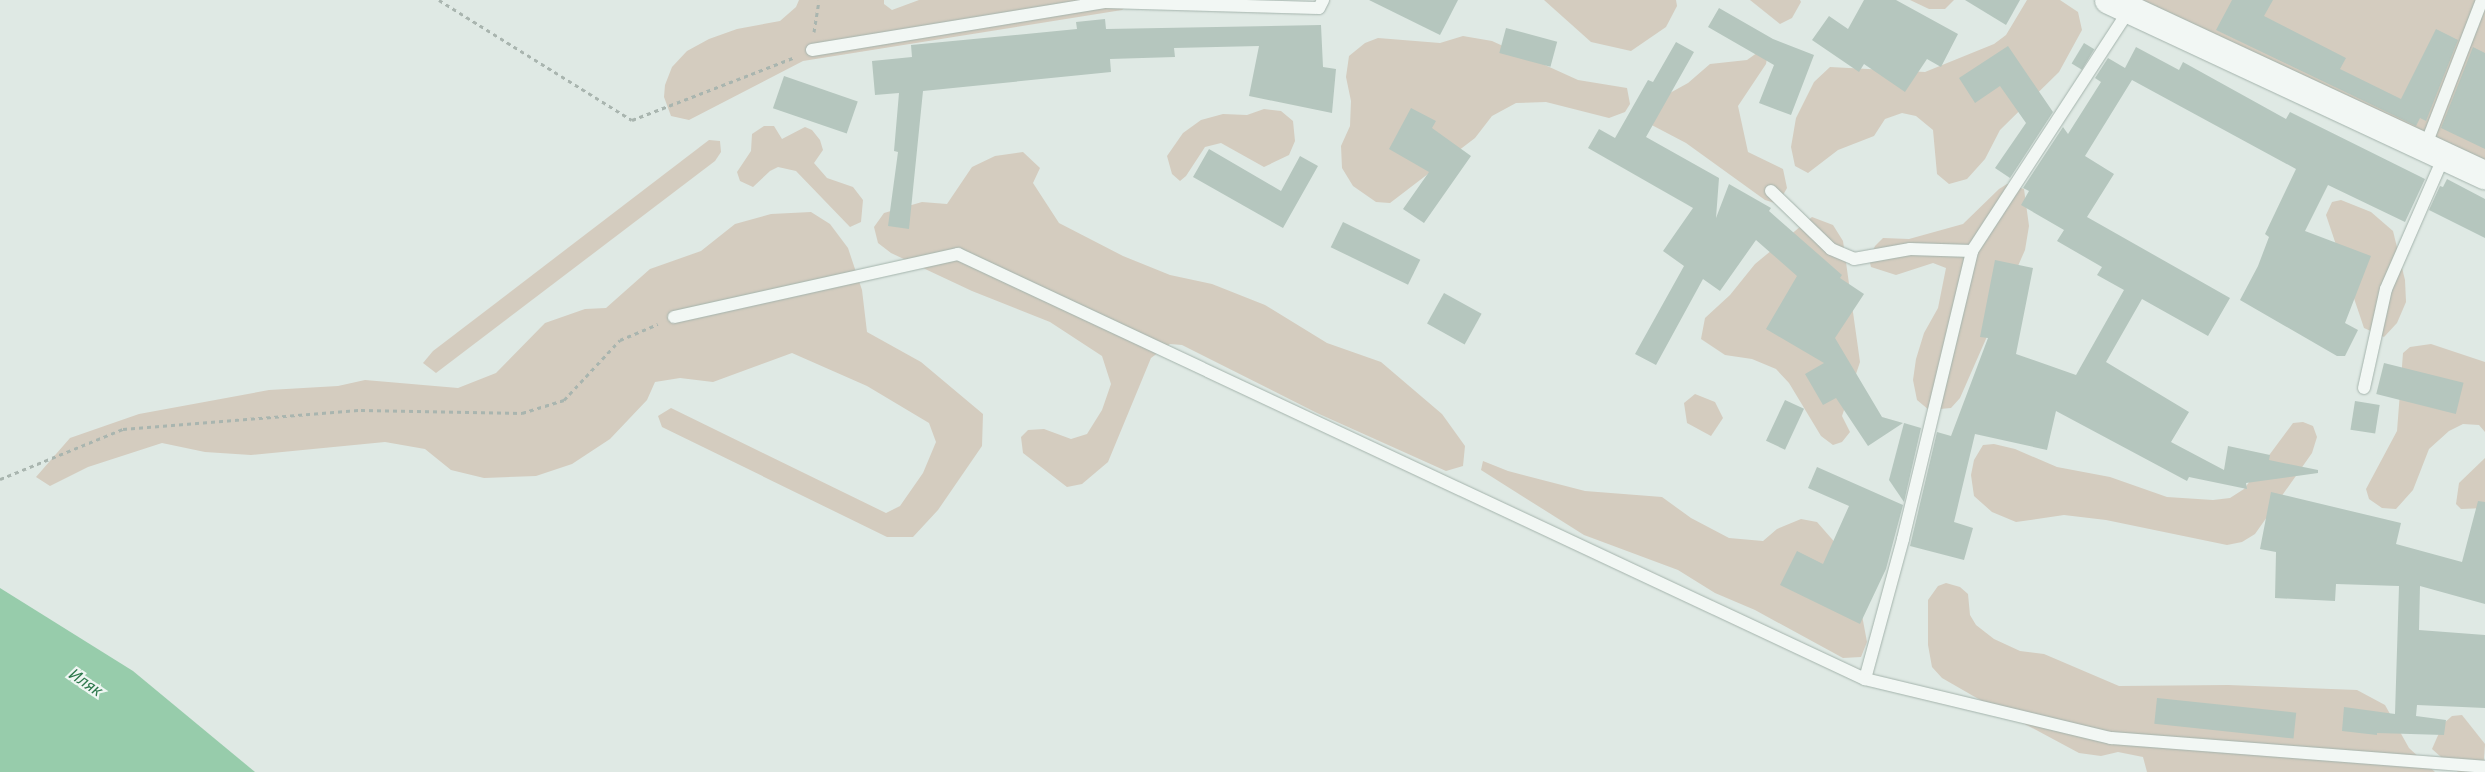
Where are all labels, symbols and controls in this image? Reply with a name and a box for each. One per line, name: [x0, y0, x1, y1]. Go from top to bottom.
water label: Иляк: [66, 664, 106, 700]

